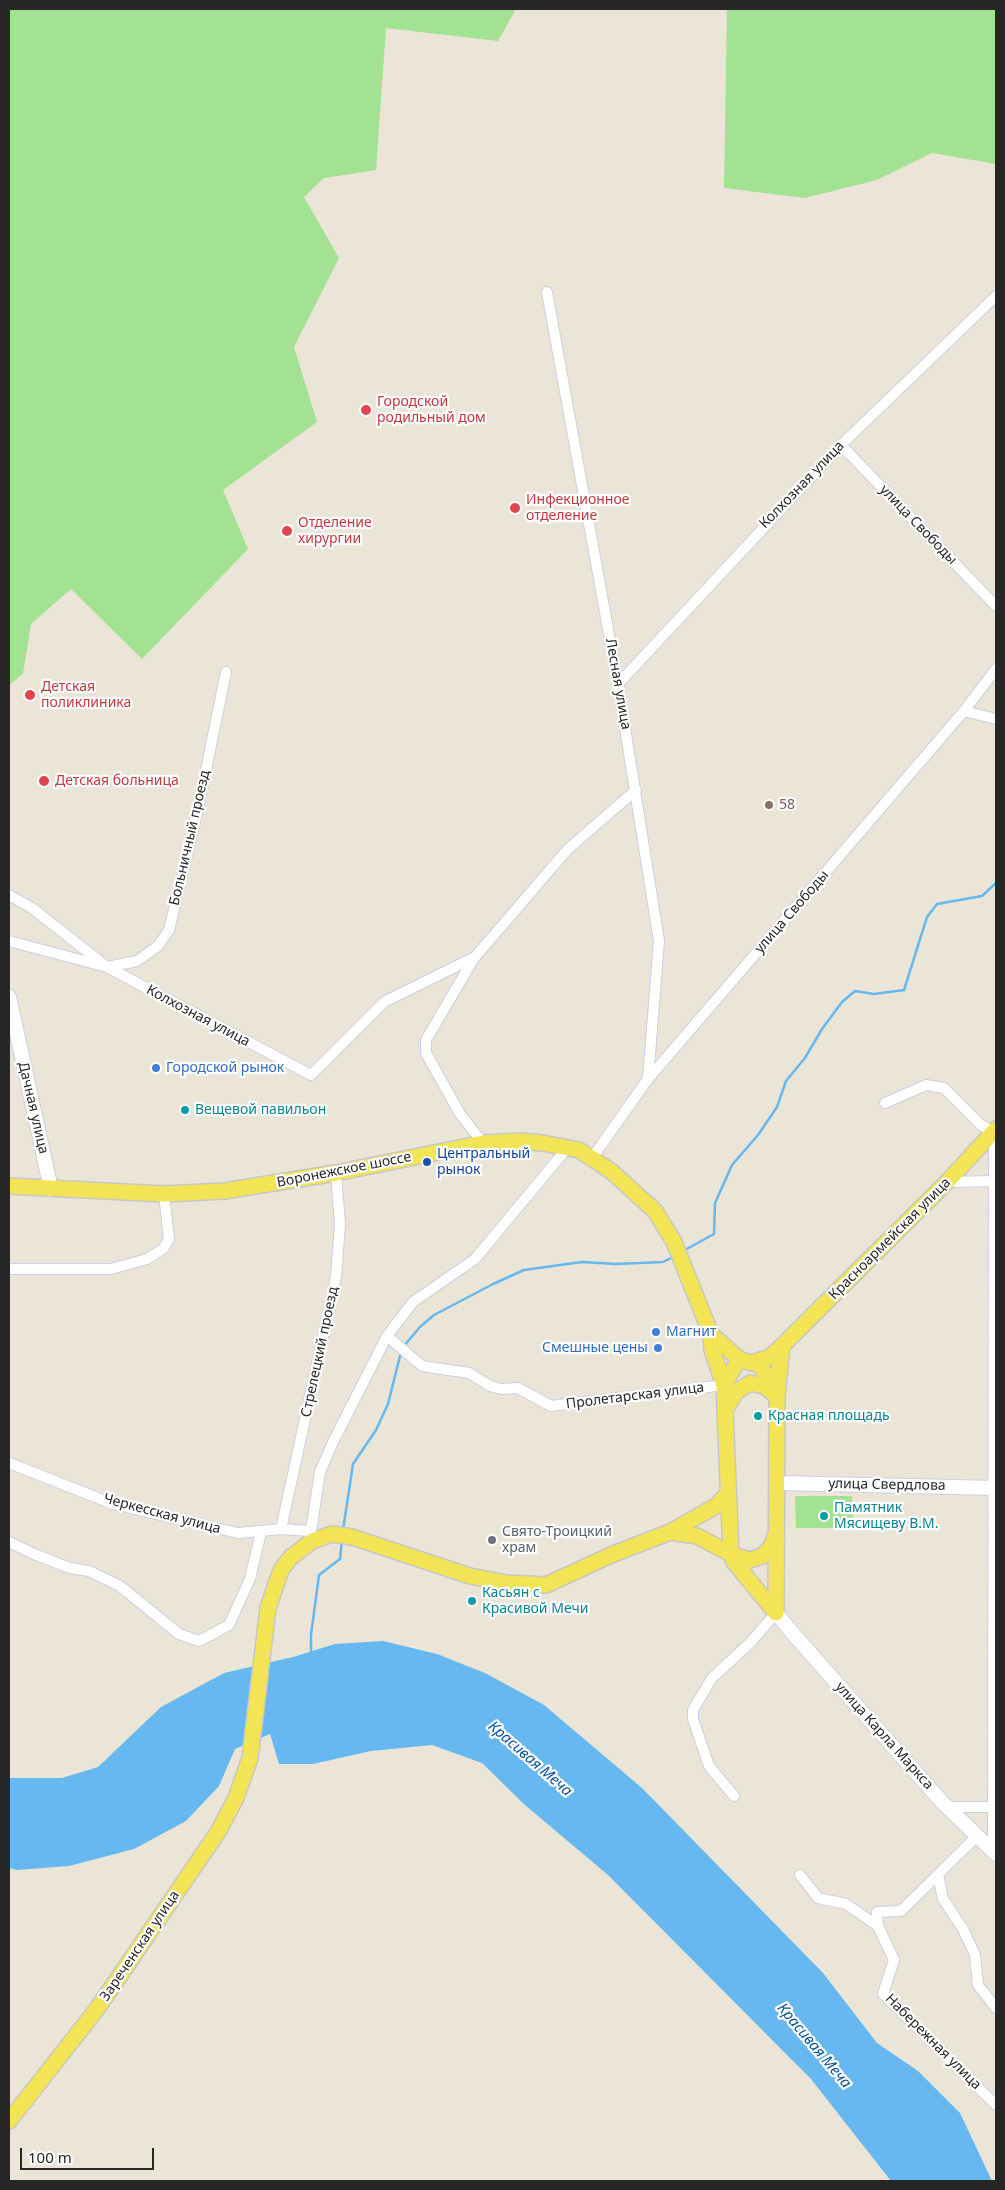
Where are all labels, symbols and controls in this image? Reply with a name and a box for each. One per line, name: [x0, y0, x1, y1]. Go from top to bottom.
place label: Городской родильный дом: [377, 394, 486, 427]
marker: Городской родильный дом: [359, 403, 373, 417]
street label: Колхозная улица: [756, 438, 848, 532]
street label: улица Свободы: [876, 482, 960, 568]
place label: Инфекционное отделение: [526, 492, 629, 524]
marker: Инфекционное отделение: [508, 501, 522, 515]
place label: Отделение хирургии: [298, 515, 372, 548]
marker: Отделение хирургии: [280, 524, 294, 538]
street label: Лесная улица: [602, 637, 634, 731]
place label: Детская поликлиника: [41, 679, 131, 712]
marker: Детская поликлиника: [23, 688, 37, 702]
street label: Больничный проезд: [166, 769, 214, 907]
place label: Детская больница: [55, 773, 179, 789]
marker: Детская больница: [37, 774, 51, 788]
place label: 58: [779, 797, 795, 813]
marker: 58: [763, 799, 775, 811]
street label: улица Свободы: [751, 867, 833, 957]
street label: Колхозная улица: [143, 982, 253, 1050]
street label: Дачная улица: [14, 1060, 52, 1156]
place label: Городской рынок: [166, 1060, 284, 1076]
marker: Городской рынок: [150, 1062, 162, 1074]
place label: Вещевой павильон: [195, 1102, 326, 1118]
marker: Вещевой павильон: [179, 1104, 191, 1116]
place label: Центральный рынок: [437, 1146, 530, 1178]
street label: Воронежское шоссе: [275, 1149, 413, 1191]
marker: Центральный рынок: [421, 1156, 433, 1168]
street label: Красноармейская улица: [826, 1175, 954, 1303]
street label: Стрелецкий проезд: [298, 1285, 342, 1419]
place label: Магнит: [666, 1324, 716, 1340]
marker: Магнит: [650, 1326, 662, 1338]
place label: Смешные цены: [542, 1340, 648, 1356]
marker: Смешные цены: [652, 1342, 664, 1354]
street label: Пролетарская улица: [565, 1379, 705, 1413]
place label: Красная площадь: [768, 1408, 890, 1424]
marker: Красная площадь: [752, 1410, 764, 1422]
street label: улица Свердлова: [828, 1476, 946, 1494]
street label: Черкесская улица: [102, 1490, 222, 1538]
place label: Памятник Мясищеву В.М.: [834, 1500, 938, 1532]
marker: Памятник Мясищеву В.М.: [818, 1510, 830, 1522]
place label: Свято-Троицкий храм: [502, 1524, 612, 1556]
marker: Свято-Троицкий храм: [486, 1534, 498, 1546]
place label: Касьян с Красивой Мечи: [482, 1585, 588, 1618]
marker: Касьян с Красивой Мечи: [466, 1595, 478, 1607]
street label: улица Карла Маркса: [831, 1679, 937, 1793]
water label: Красивая Меча: [484, 1718, 576, 1800]
street label: Зареченская улица: [97, 1888, 183, 2004]
street label: Набережная улица: [882, 1991, 984, 2093]
water label: Красивая Меча: [773, 2000, 855, 2092]
scale bar: [22, 2138, 156, 2170]
text: 100 m: [28, 2147, 72, 2167]

